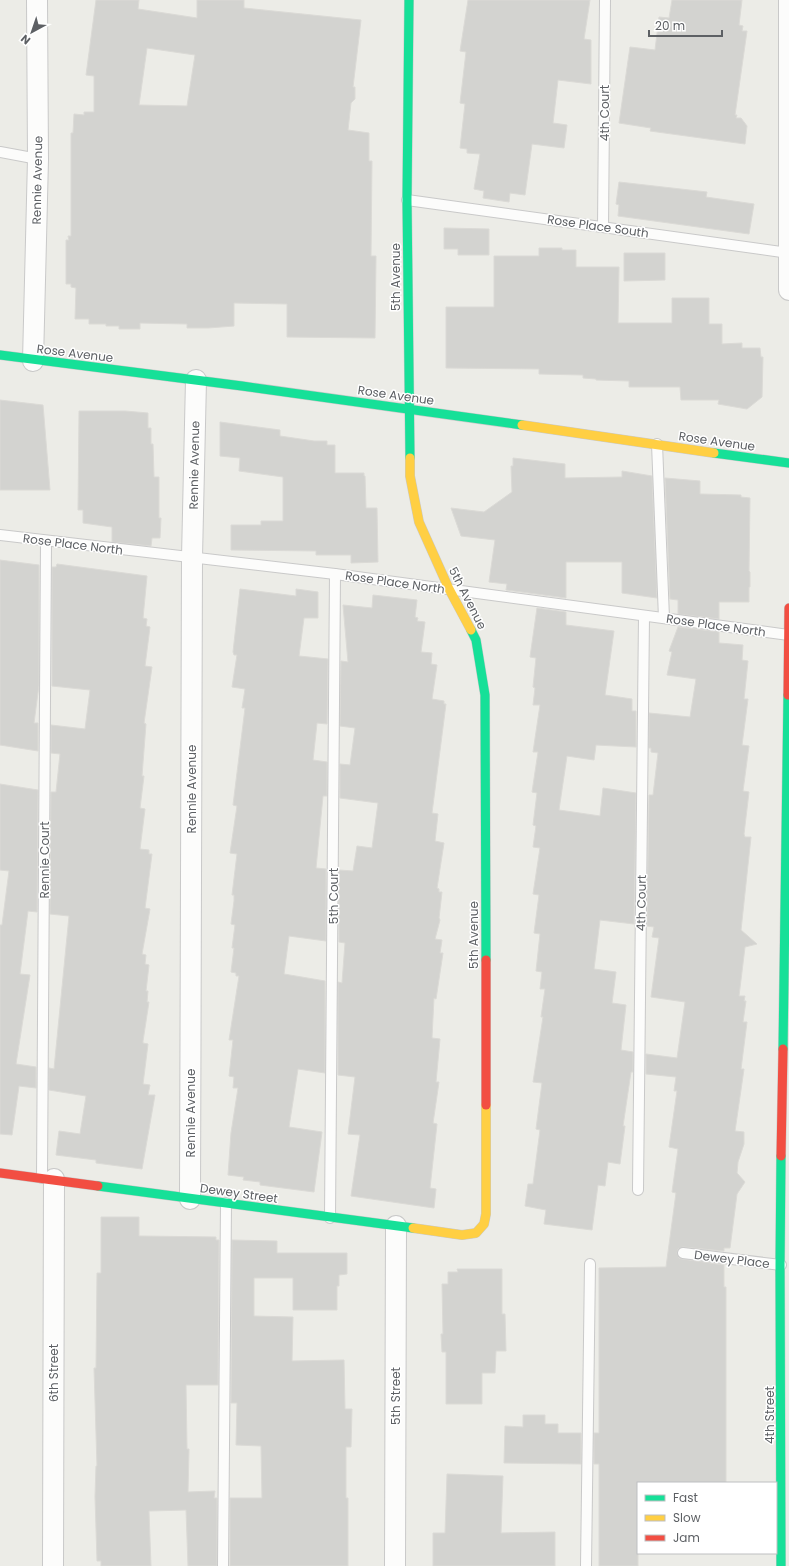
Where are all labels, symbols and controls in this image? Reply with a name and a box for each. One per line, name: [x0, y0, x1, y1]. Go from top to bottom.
north arrow: [12, 12, 52, 52]
scale bar: [649, 12, 722, 38]
text: 20 m: [655, 17, 685, 34]
text: N: [17, 31, 34, 48]
street label: 4th Court: [596, 85, 613, 141]
street label: Rennie Avenue: [28, 135, 46, 225]
street label: Rose Place South: [546, 210, 650, 242]
street label: 5th Avenue: [387, 243, 404, 311]
street label: Rose Avenue: [36, 340, 114, 366]
street label: Rose Avenue: [357, 381, 435, 409]
street label: Rennie Avenue: [185, 420, 203, 510]
street label: Rose Avenue: [678, 427, 756, 455]
street label: Rose Place North: [22, 529, 124, 559]
street label: 5th Avenue: [445, 564, 491, 632]
street label: Rose Place North: [344, 567, 446, 597]
street label: Rose Place North: [665, 610, 767, 640]
street label: Rennie Avenue: [183, 745, 200, 833]
street label: Rennie Court: [36, 821, 53, 899]
street label: 5th Court: [325, 868, 342, 924]
street label: 4th Court: [632, 875, 650, 931]
street label: 5th Avenue: [465, 901, 482, 969]
street label: Rennie Avenue: [182, 1069, 199, 1157]
street label: Dewey Street: [199, 1179, 279, 1207]
street label: Dewey Place: [693, 1246, 771, 1272]
street label: 6th Street: [45, 1344, 62, 1402]
street label: 5th Street: [387, 1367, 404, 1425]
street label: 4th Street: [761, 1386, 778, 1444]
legend: [637, 1482, 777, 1554]
text: Fast: [673, 1489, 698, 1506]
text: Slow: [673, 1509, 701, 1526]
text: Jam: [673, 1529, 700, 1546]

